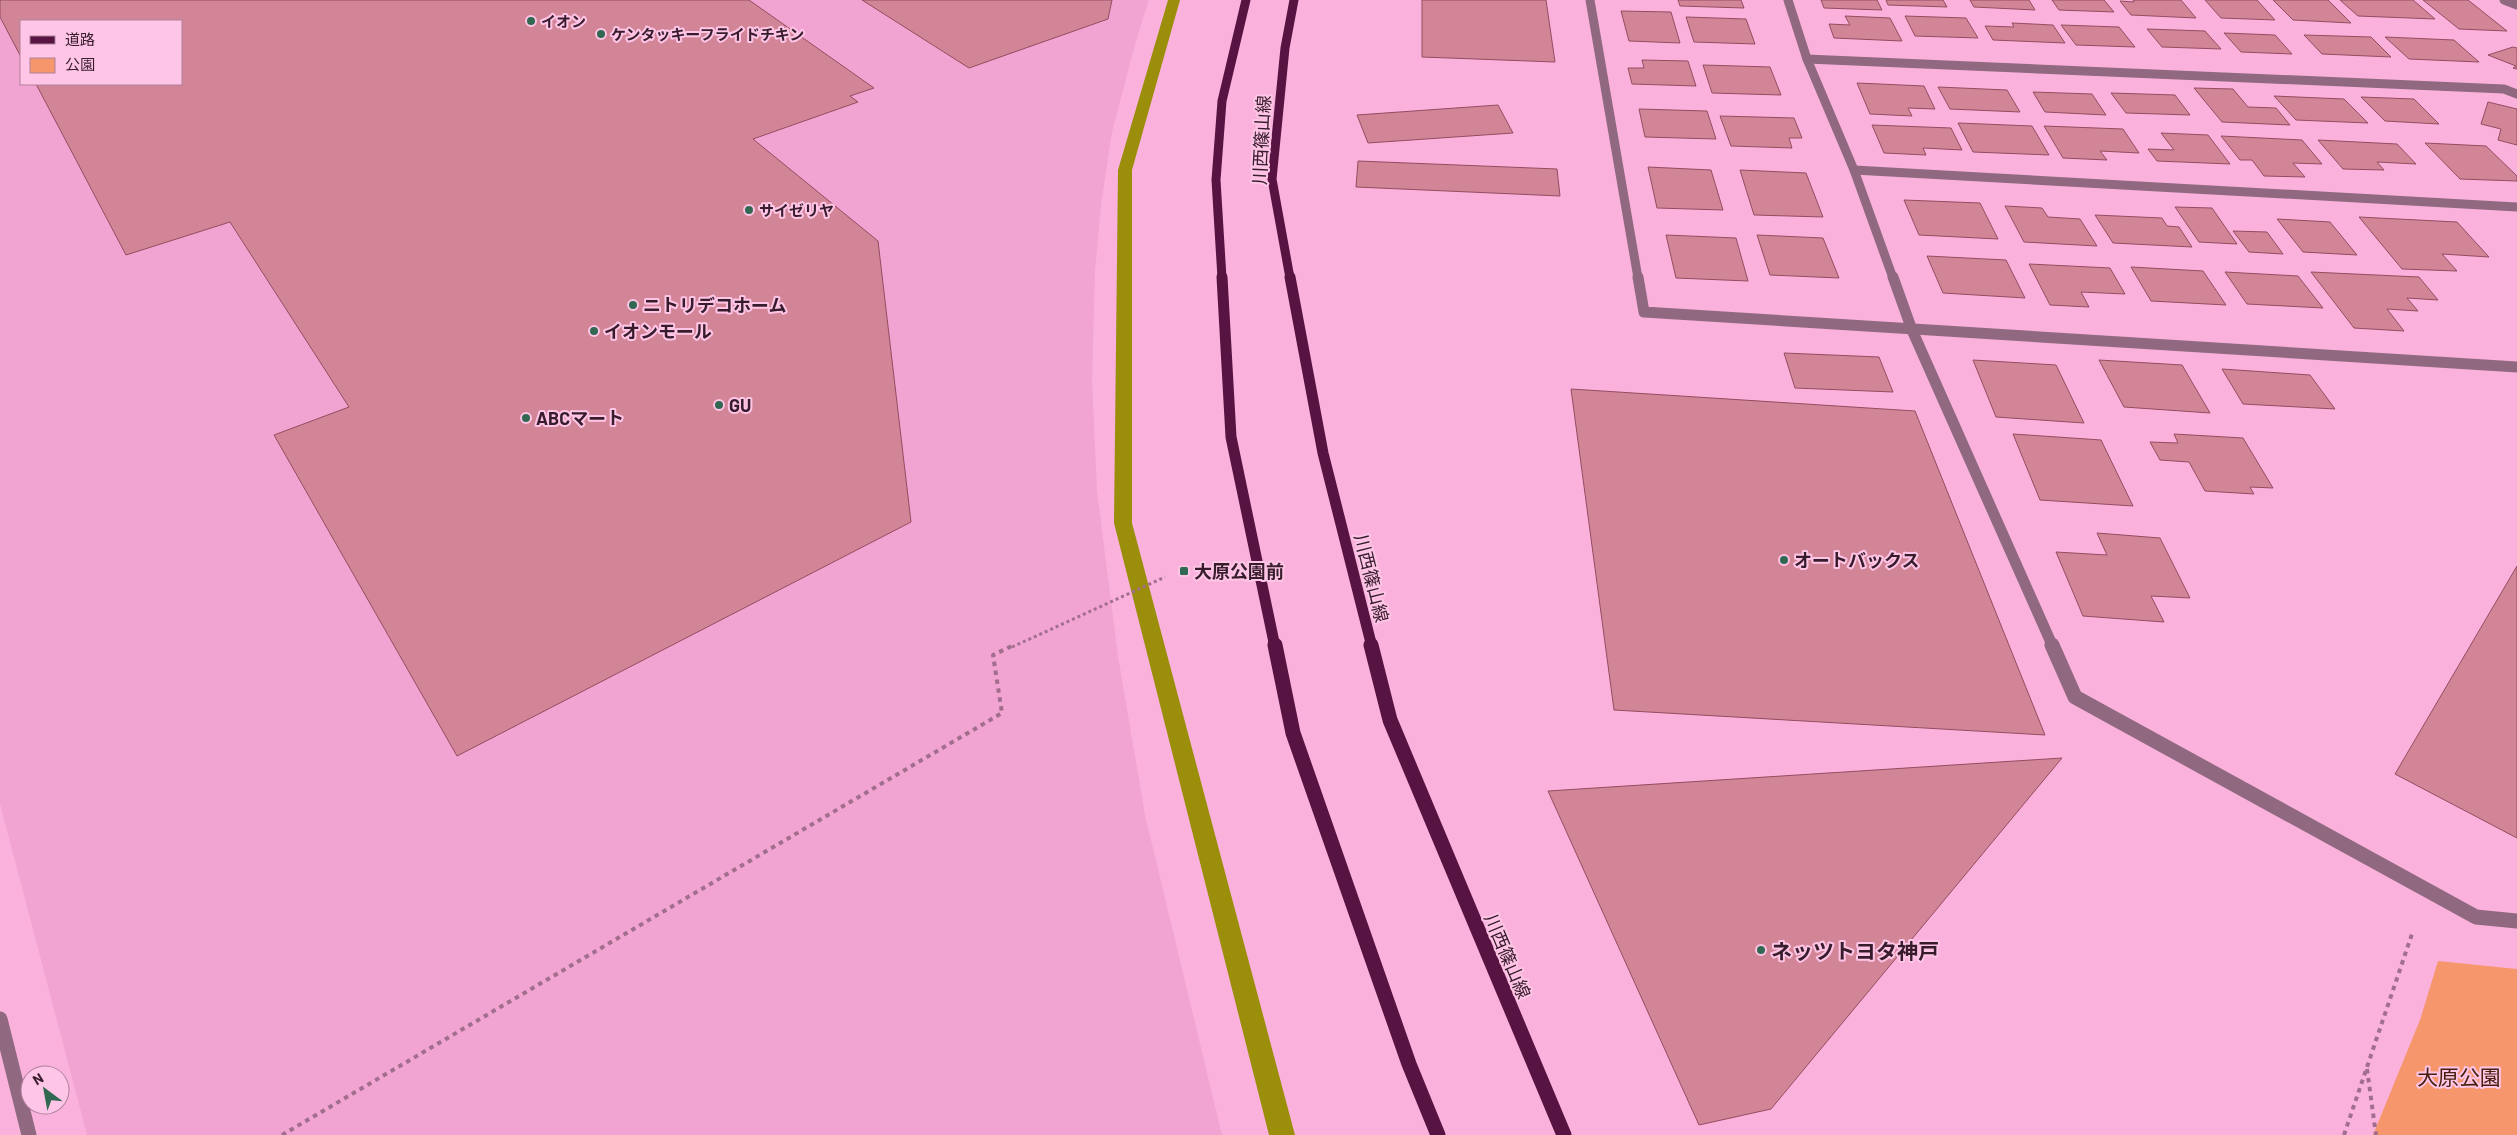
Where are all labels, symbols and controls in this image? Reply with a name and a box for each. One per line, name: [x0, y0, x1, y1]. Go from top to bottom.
place label: イオン: [541, 12, 586, 30]
marker: イオン: [525, 15, 537, 27]
legend: [20, 20, 182, 85]
place label: ケンタッキーフライドチキン: [611, 25, 804, 43]
marker: ケンタッキーフライドチキン: [595, 28, 607, 40]
text: 道路: [65, 30, 95, 48]
text: 公園: [65, 55, 95, 73]
street label: 川西篠山線: [1248, 94, 1274, 186]
place label: サイゼリヤ: [759, 201, 834, 219]
marker: サイゼリヤ: [743, 204, 755, 216]
place label: ニトリデコホーム: [643, 294, 786, 316]
marker: ニトリデコホーム: [627, 299, 639, 311]
place label: イオンモール: [604, 320, 712, 342]
marker: イオンモール: [588, 325, 600, 337]
place label: GU: [729, 394, 751, 416]
marker: GU: [713, 399, 725, 411]
place label: ABCマート: [536, 407, 624, 429]
marker: ABCマート: [520, 412, 532, 424]
street label: 川西篠山線: [1350, 532, 1394, 624]
place label: オートバックス: [1794, 549, 1919, 571]
marker: オートバックス: [1778, 554, 1790, 566]
place label: 大原公園前: [1194, 560, 1284, 582]
marker: 大原公園前: [1178, 565, 1190, 577]
street label: 川西篠山線: [1480, 910, 1536, 1002]
place label: ネッツトヨタ神戸: [1771, 938, 1939, 963]
marker: ネッツトヨタ神戸: [1755, 944, 1767, 956]
park label: 大原公園: [2417, 1064, 2501, 1089]
north arrow: [20, 1065, 70, 1115]
text: N: [29, 1069, 46, 1088]

